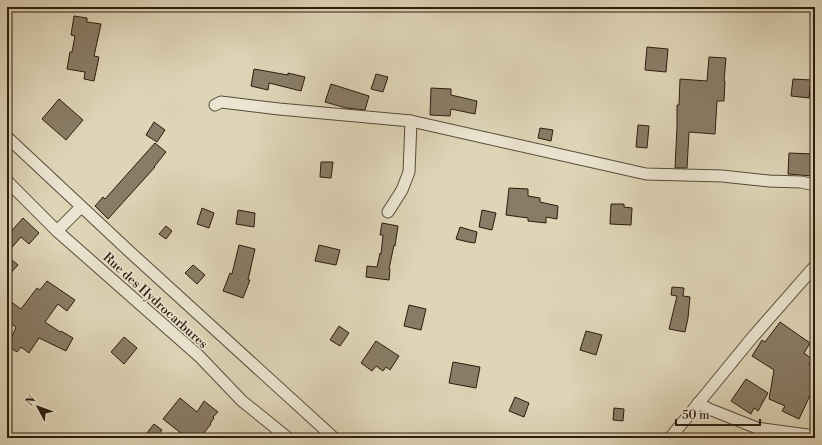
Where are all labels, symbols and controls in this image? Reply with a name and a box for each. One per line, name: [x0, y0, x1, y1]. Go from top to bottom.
street label: Rue des Hydrocarbures: [100, 249, 211, 352]
north arrow: [18, 387, 58, 427]
text: N: [23, 393, 40, 409]
scale bar: [676, 401, 760, 427]
text: 50 m: [682, 408, 710, 423]

